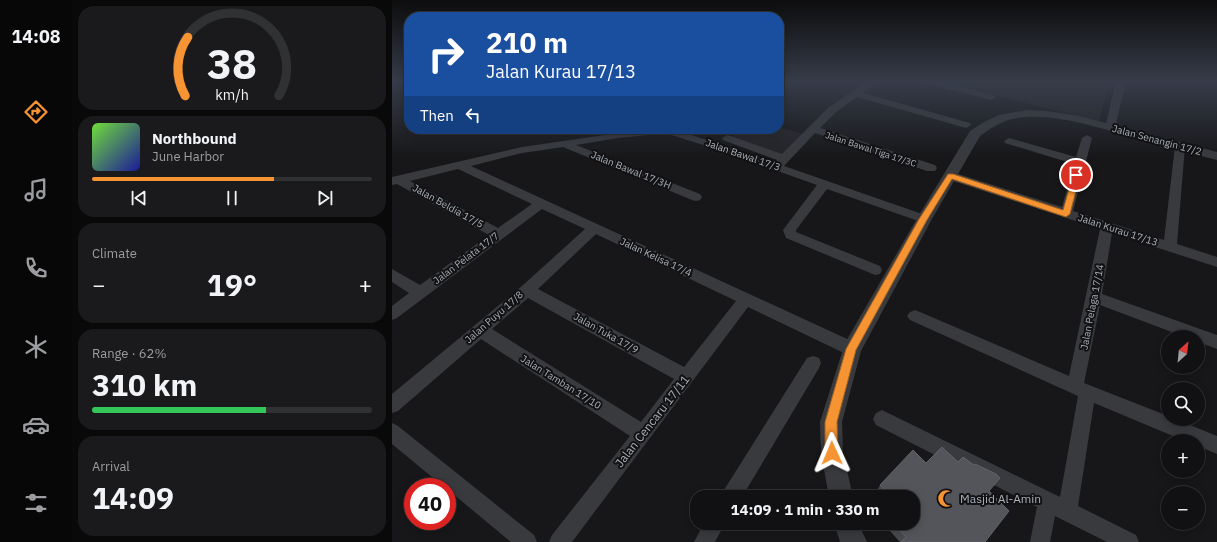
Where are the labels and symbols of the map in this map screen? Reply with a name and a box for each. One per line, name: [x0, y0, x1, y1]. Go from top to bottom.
street label: Jalan Senangin 17/2: [1111, 122, 1203, 158]
street label: Jalan Bawal Tiga 17/3C: [824, 129, 918, 169]
street label: Jalan Bawal 17/3: [704, 136, 782, 174]
street label: Jalan Bawal 17/3H: [589, 148, 673, 192]
pin: [1059, 158, 1093, 192]
street label: Jalan Beldia 17/5: [410, 181, 486, 231]
street label: Jalan Kurau 17/13: [1076, 211, 1160, 249]
street label: Jalan Pelata 17/7: [431, 229, 501, 287]
street label: Jalan Kelisa 17/4: [618, 235, 694, 279]
street label: Jalan Pelaga 17/14: [1077, 263, 1107, 351]
street label: Jalan Puyu 17/8: [462, 288, 526, 346]
street label: Jalan Tuka 17/9: [571, 310, 641, 356]
north arrow: [1161, 330, 1205, 374]
street label: Jalan Tamban 17/10: [518, 352, 604, 412]
street label: Jalan Cencaru 17/11: [611, 372, 693, 470]
position arrow: [811, 432, 853, 474]
speed limit sign: 40: [404, 478, 456, 530]
mosque icon: Masjid Al-Amin: [937, 488, 957, 508]
place label: Masjid Al-Amin: [960, 491, 1041, 506]

